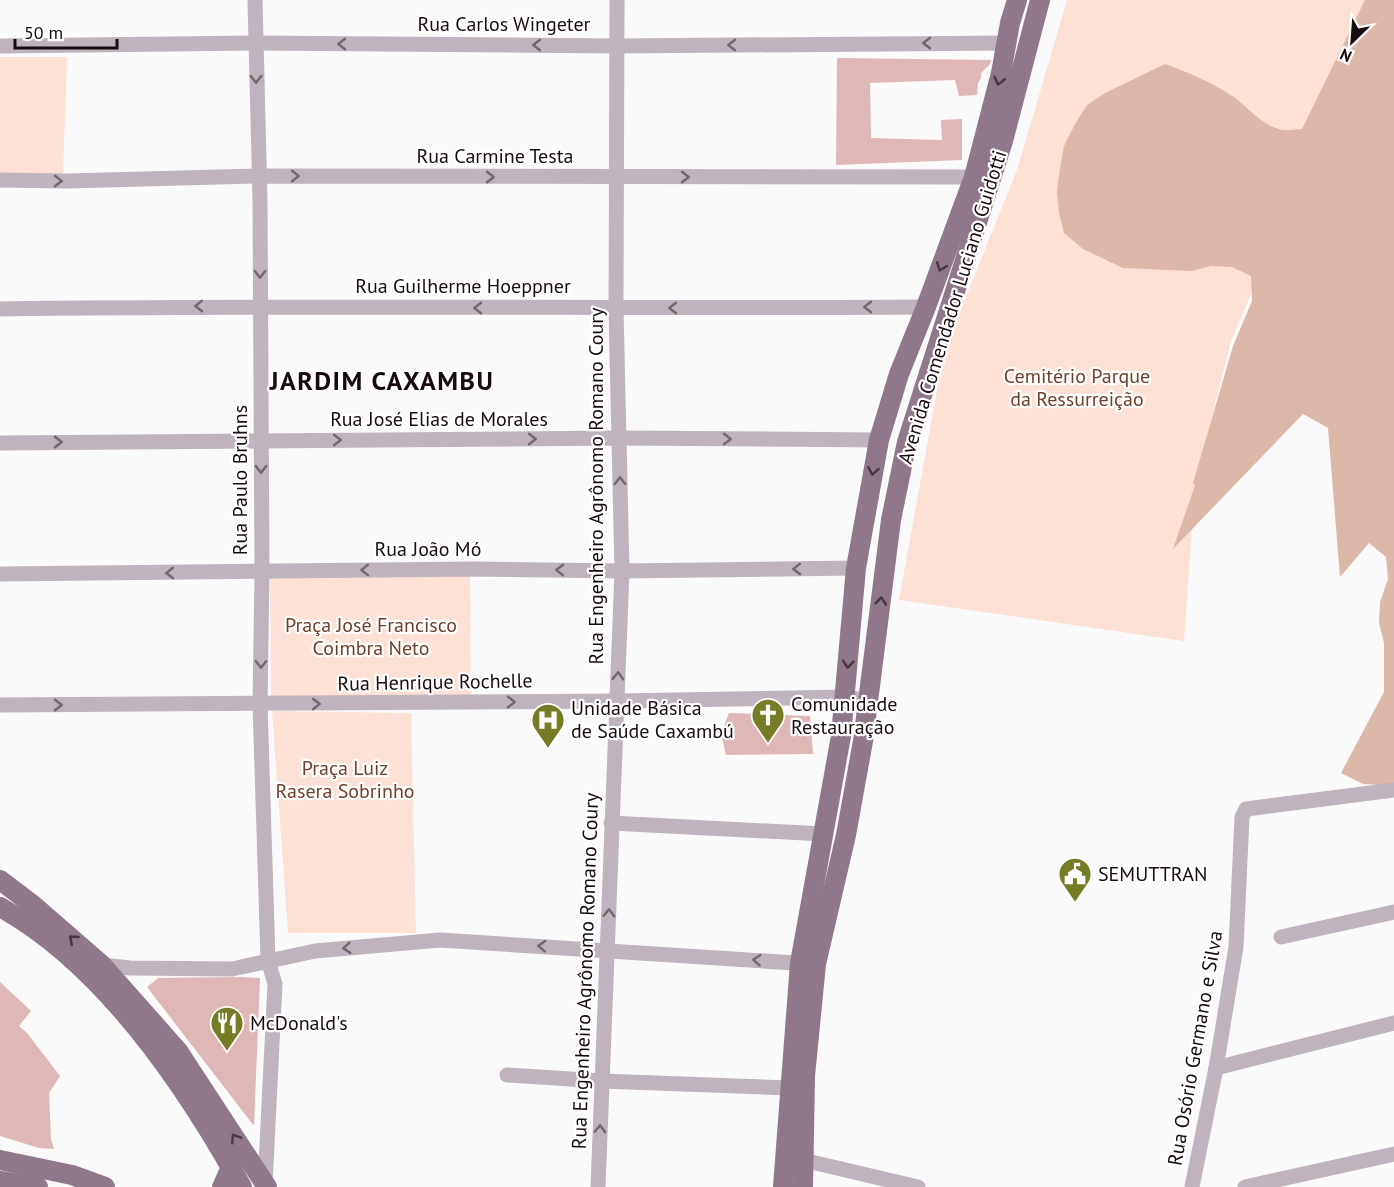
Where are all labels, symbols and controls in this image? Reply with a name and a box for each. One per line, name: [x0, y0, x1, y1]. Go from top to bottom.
street label: Rua Carlos Wingeter: [418, 11, 591, 37]
scale bar: [15, 12, 117, 50]
north arrow: [1322, 12, 1382, 72]
text: 50 m: [24, 21, 63, 44]
one-way arrow: [338, 37, 347, 50]
one-way arrow: [923, 37, 932, 49]
one-way arrow: [533, 39, 542, 51]
one-way arrow: [728, 39, 737, 51]
text: N: [1337, 44, 1355, 67]
one-way arrow: [250, 75, 262, 84]
one-way arrow: [993, 76, 1006, 86]
street label: Rua Carmine Testa: [417, 143, 573, 169]
street label: Avenida Comendador Luciano Guidotti: [892, 147, 1012, 467]
one-way arrow: [291, 170, 300, 182]
one-way arrow: [486, 171, 495, 183]
one-way arrow: [681, 171, 690, 183]
one-way arrow: [54, 175, 63, 187]
one-way arrow: [936, 261, 948, 272]
one-way arrow: [254, 270, 267, 279]
street label: Rua Guilherme Hoeppner: [355, 273, 571, 299]
one-way arrow: [194, 300, 203, 312]
one-way arrow: [473, 301, 482, 314]
one-way arrow: [863, 301, 872, 313]
one-way arrow: [668, 302, 677, 314]
street label: Rua Engenheiro Agrônomo Romano Coury: [583, 307, 609, 664]
park label: Cemitério Parque da Ressurreição: [1004, 363, 1150, 412]
district label: JARDIM CAXAMBU: [269, 364, 494, 397]
street label: Rua Paulo Bruhns: [227, 405, 253, 555]
street label: Rua José Elias de Morales: [330, 406, 548, 432]
one-way arrow: [528, 433, 537, 445]
one-way arrow: [723, 433, 732, 445]
one-way arrow: [333, 434, 342, 446]
one-way arrow: [54, 436, 63, 448]
one-way arrow: [255, 465, 267, 474]
one-way arrow: [867, 466, 880, 476]
one-way arrow: [614, 476, 626, 485]
street label: Rua João Mó: [375, 536, 481, 562]
one-way arrow: [793, 563, 802, 575]
one-way arrow: [361, 564, 370, 577]
one-way arrow: [556, 564, 565, 577]
one-way arrow: [166, 567, 175, 579]
one-way arrow: [875, 597, 887, 606]
park label: Praça José Francisco Coimbra Neto: [285, 612, 457, 661]
one-way arrow: [254, 660, 267, 669]
one-way arrow: [842, 660, 855, 669]
street label: Rua Henrique Rochelle: [337, 667, 533, 697]
one-way arrow: [612, 671, 625, 680]
place label: Comunidade Restauração: [791, 691, 897, 740]
place label: Unidade Básica de Saúde Caxambú: [571, 695, 734, 744]
one-way arrow: [507, 696, 516, 708]
church icon: Comunidade Restauração: [750, 697, 786, 744]
one-way arrow: [312, 698, 321, 710]
one-way arrow: [54, 699, 63, 711]
hospital icon: Unidade Básica de Saúde Caxambú: [530, 702, 566, 749]
park label: Praça Luiz Rasera Sobrinho: [275, 755, 415, 804]
street label: Rua Engenheiro Agrônomo Romano Coury: [566, 792, 604, 1150]
public building icon: SEMUTTRAN: [1057, 856, 1093, 903]
place label: SEMUTTRAN: [1098, 861, 1207, 887]
one-way arrow: [602, 908, 615, 917]
street label: Rua Osório Germano e Silva: [1162, 929, 1228, 1167]
one-way arrow: [69, 935, 79, 946]
one-way arrow: [537, 940, 546, 953]
one-way arrow: [343, 941, 352, 954]
one-way arrow: [753, 953, 762, 966]
restaurant icon: McDonald's: [209, 1005, 245, 1052]
place label: McDonald's: [250, 1010, 348, 1036]
one-way arrow: [594, 1124, 606, 1133]
one-way arrow: [230, 1134, 242, 1144]

